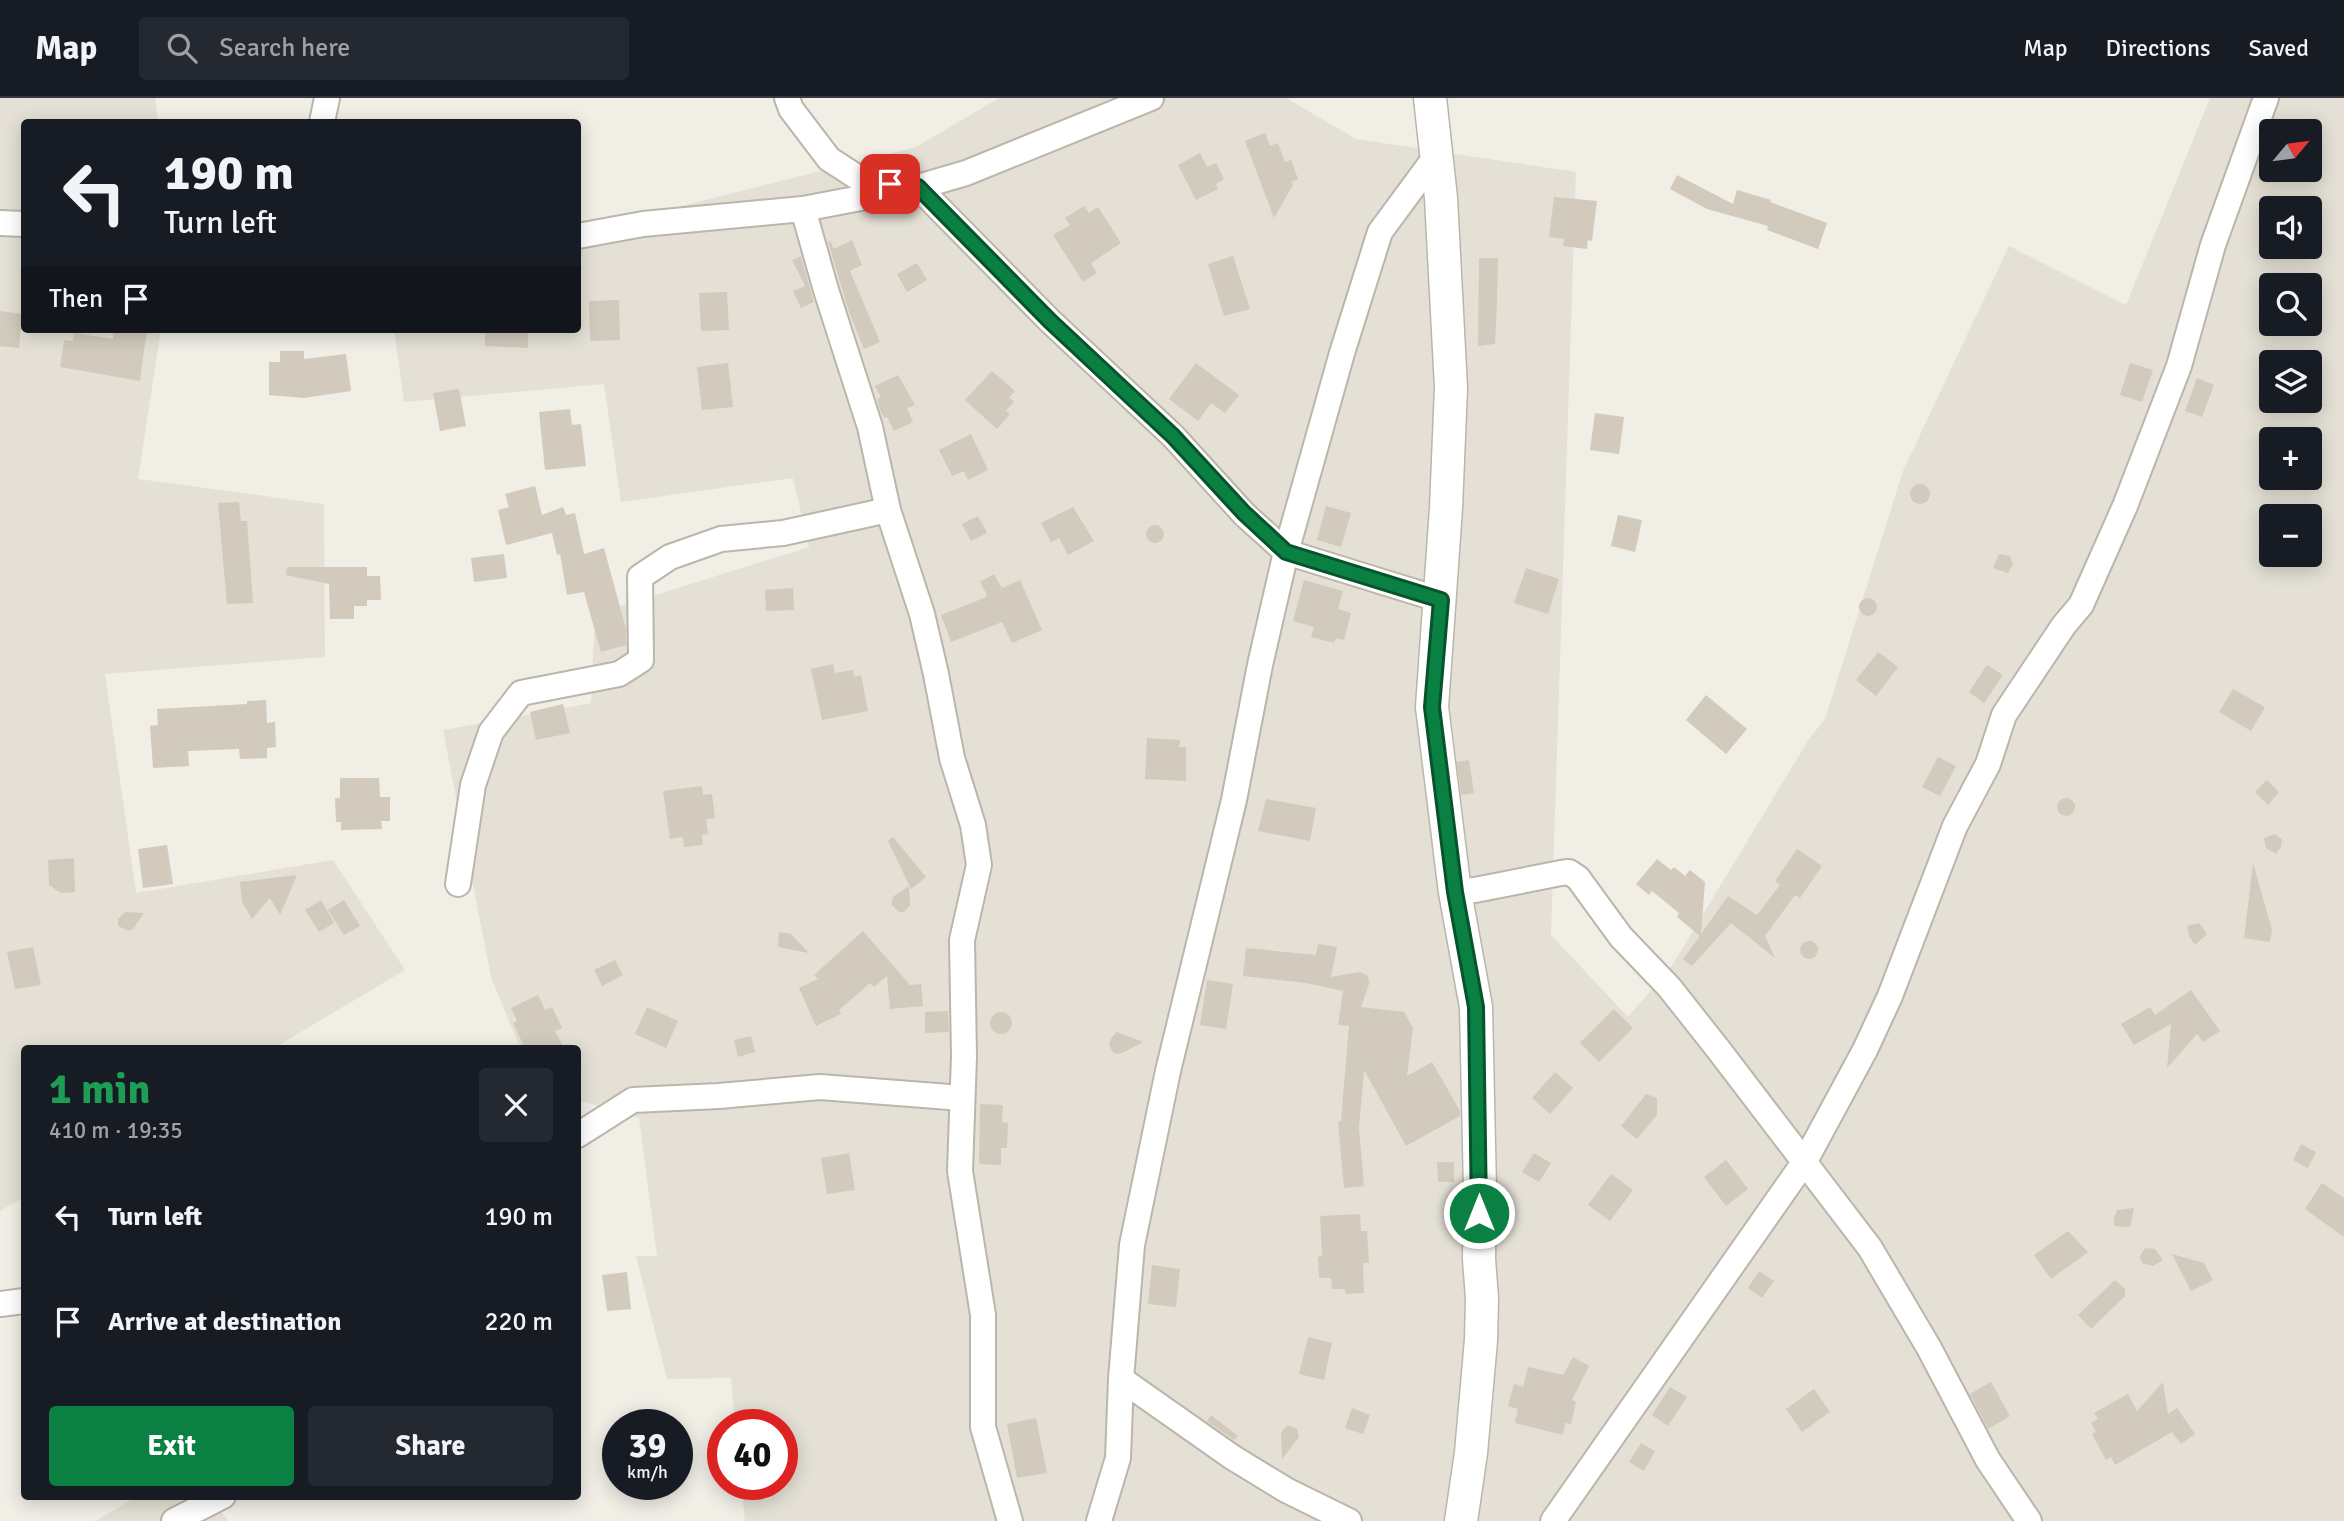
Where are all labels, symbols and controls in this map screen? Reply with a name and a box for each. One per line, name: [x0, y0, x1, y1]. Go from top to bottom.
search box: [139, 17, 629, 80]
text: Map: [35, 28, 97, 69]
icon: search: [163, 29, 201, 67]
text: Search here: [219, 32, 350, 64]
text: Map: [2023, 33, 2068, 63]
text: Directions: [2106, 33, 2211, 63]
text: Saved: [2249, 33, 2309, 63]
north arrow: [2259, 119, 2322, 182]
map controls: [2259, 119, 2322, 567]
text: 190 m: [164, 143, 294, 203]
icon: left: [49, 147, 140, 238]
pin: [860, 154, 920, 214]
icon: arrive: [871, 165, 909, 203]
button: sound: [2259, 196, 2322, 259]
text: Turn left: [164, 203, 277, 242]
button: search: [2259, 273, 2322, 336]
icon: arrive: [117, 280, 155, 318]
text: Then: [49, 283, 103, 315]
button: layers: [2259, 350, 2322, 413]
button: +: [2259, 427, 2322, 490]
button: −: [2259, 504, 2322, 567]
text: 1 min: [49, 1064, 150, 1115]
button: close: [479, 1068, 553, 1142]
text: 410 m · 19:35: [49, 1116, 183, 1145]
position arrow: [1442, 1176, 1516, 1250]
icon: left: [49, 1198, 87, 1236]
text: Turn left: [108, 1201, 202, 1233]
text: 190 m: [484, 1201, 553, 1233]
icon: arrive: [49, 1303, 87, 1341]
text: Arrive at destination: [108, 1306, 341, 1338]
text: 220 m: [484, 1306, 553, 1338]
button: Exit: [49, 1406, 294, 1486]
button: Share: [308, 1406, 553, 1486]
speed limit sign: 40: [707, 1409, 798, 1500]
text: 39: [629, 1424, 666, 1467]
text: km/h: [627, 1461, 668, 1483]

